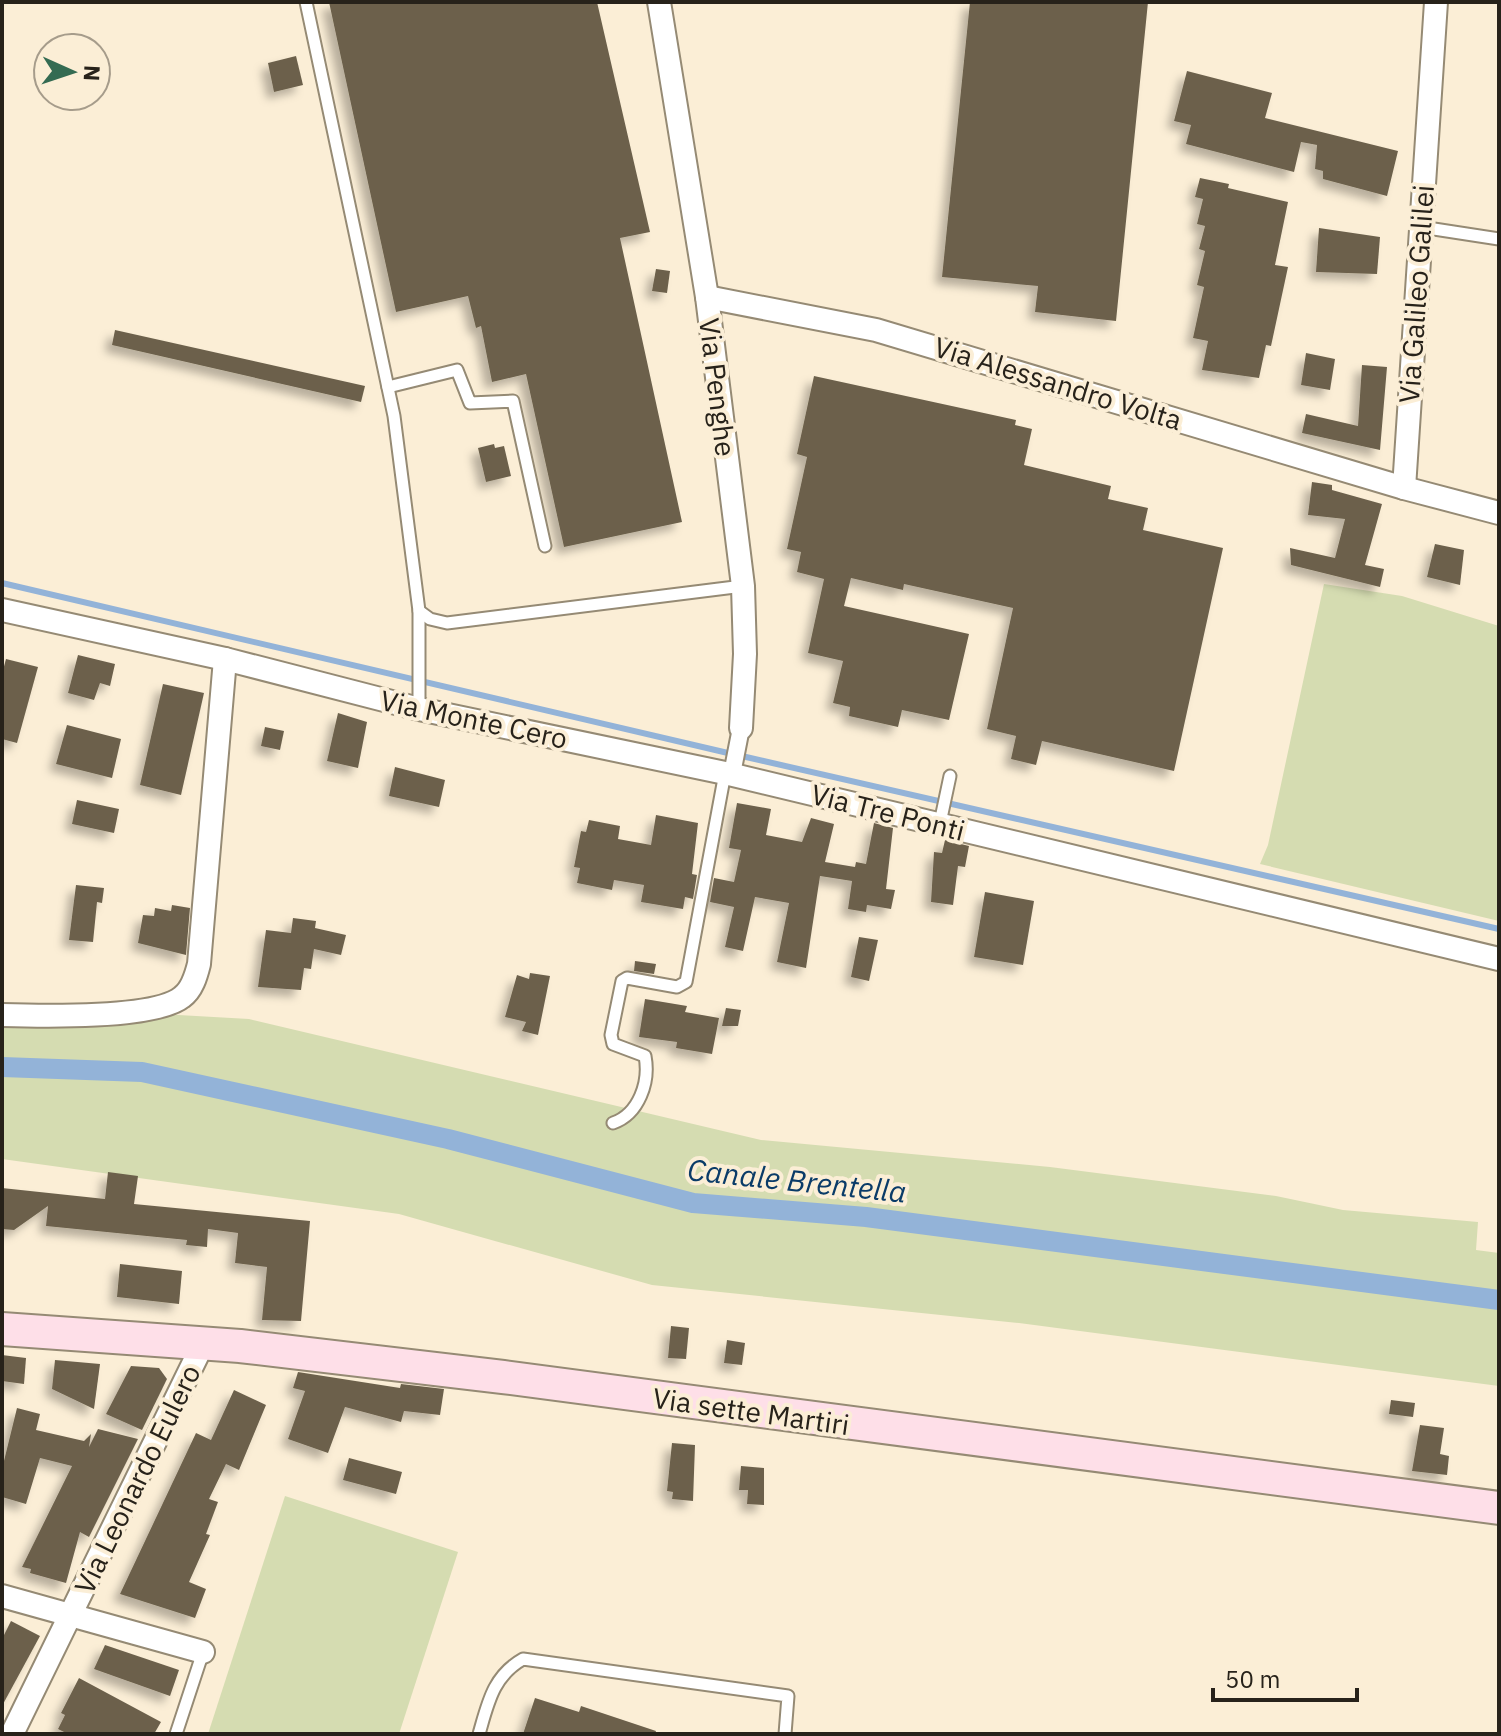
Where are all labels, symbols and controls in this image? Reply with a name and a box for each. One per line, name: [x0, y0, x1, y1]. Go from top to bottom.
north arrow: [32, 32, 112, 112]
text: N: [78, 64, 107, 82]
street label: Via Galileo Galilei: [1390, 184, 1442, 404]
street label: Via Penghe: [691, 316, 745, 458]
street label: Via Alessandro Volta: [930, 328, 1186, 438]
street label: Via Monte Cero: [377, 681, 571, 757]
street label: Via Tre Ponti: [807, 775, 969, 849]
water label: Canale Brentella: [686, 1149, 908, 1211]
street label: Via Leonardo Eulero: [65, 1358, 209, 1600]
street label: Via sette Martiri: [650, 1379, 852, 1443]
scale bar: [1213, 1652, 1357, 1702]
text: 50 m: [1225, 1663, 1280, 1695]

